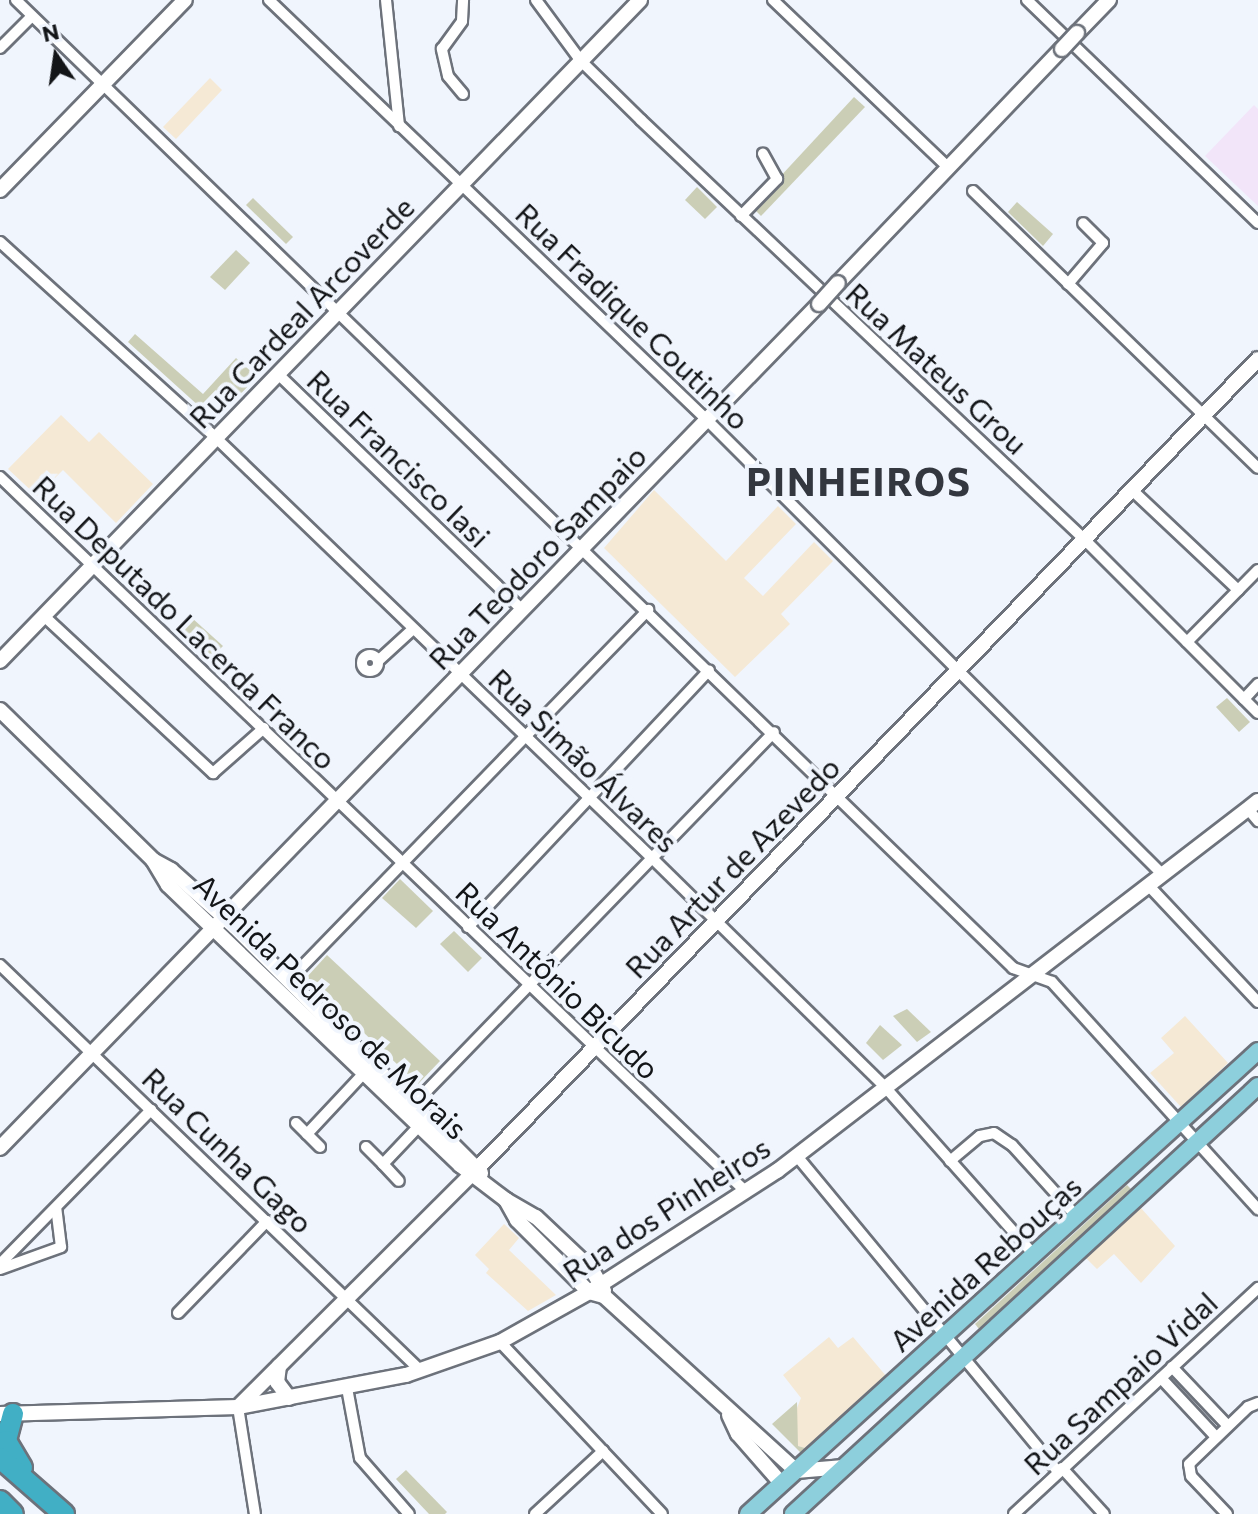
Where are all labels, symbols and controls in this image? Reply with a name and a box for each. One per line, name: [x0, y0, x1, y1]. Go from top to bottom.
north arrow: [16, 16, 96, 96]
text: N: [39, 17, 62, 47]
street label: Rua Cardeal Arcoverde: [181, 189, 421, 435]
street label: Rua Fradique Coutinho: [509, 195, 757, 437]
street label: Rua Mateus Grou: [839, 275, 1035, 461]
street label: Rua Francisco Iasi: [300, 362, 498, 554]
street label: Rua Teodoro Sampaio: [421, 437, 653, 677]
district label: PINHEIROS: [746, 458, 972, 504]
street label: Rua Deputado Lacerda Franco: [26, 468, 344, 776]
street label: Rua Simão Álvares: [482, 661, 686, 859]
street label: Rua Artur de Azevedo: [617, 749, 847, 985]
street label: Avenida Pedroso de Morais: [187, 866, 475, 1146]
street label: Rua Antônio Bicudo: [449, 874, 667, 1086]
street label: Rua Cunha Gago: [135, 1060, 321, 1240]
street label: Rua dos Pinheiros: [556, 1129, 776, 1289]
street label: Avenida Rebouças: [882, 1168, 1088, 1358]
street label: Rua Sampaio Vidal: [1016, 1284, 1224, 1482]

